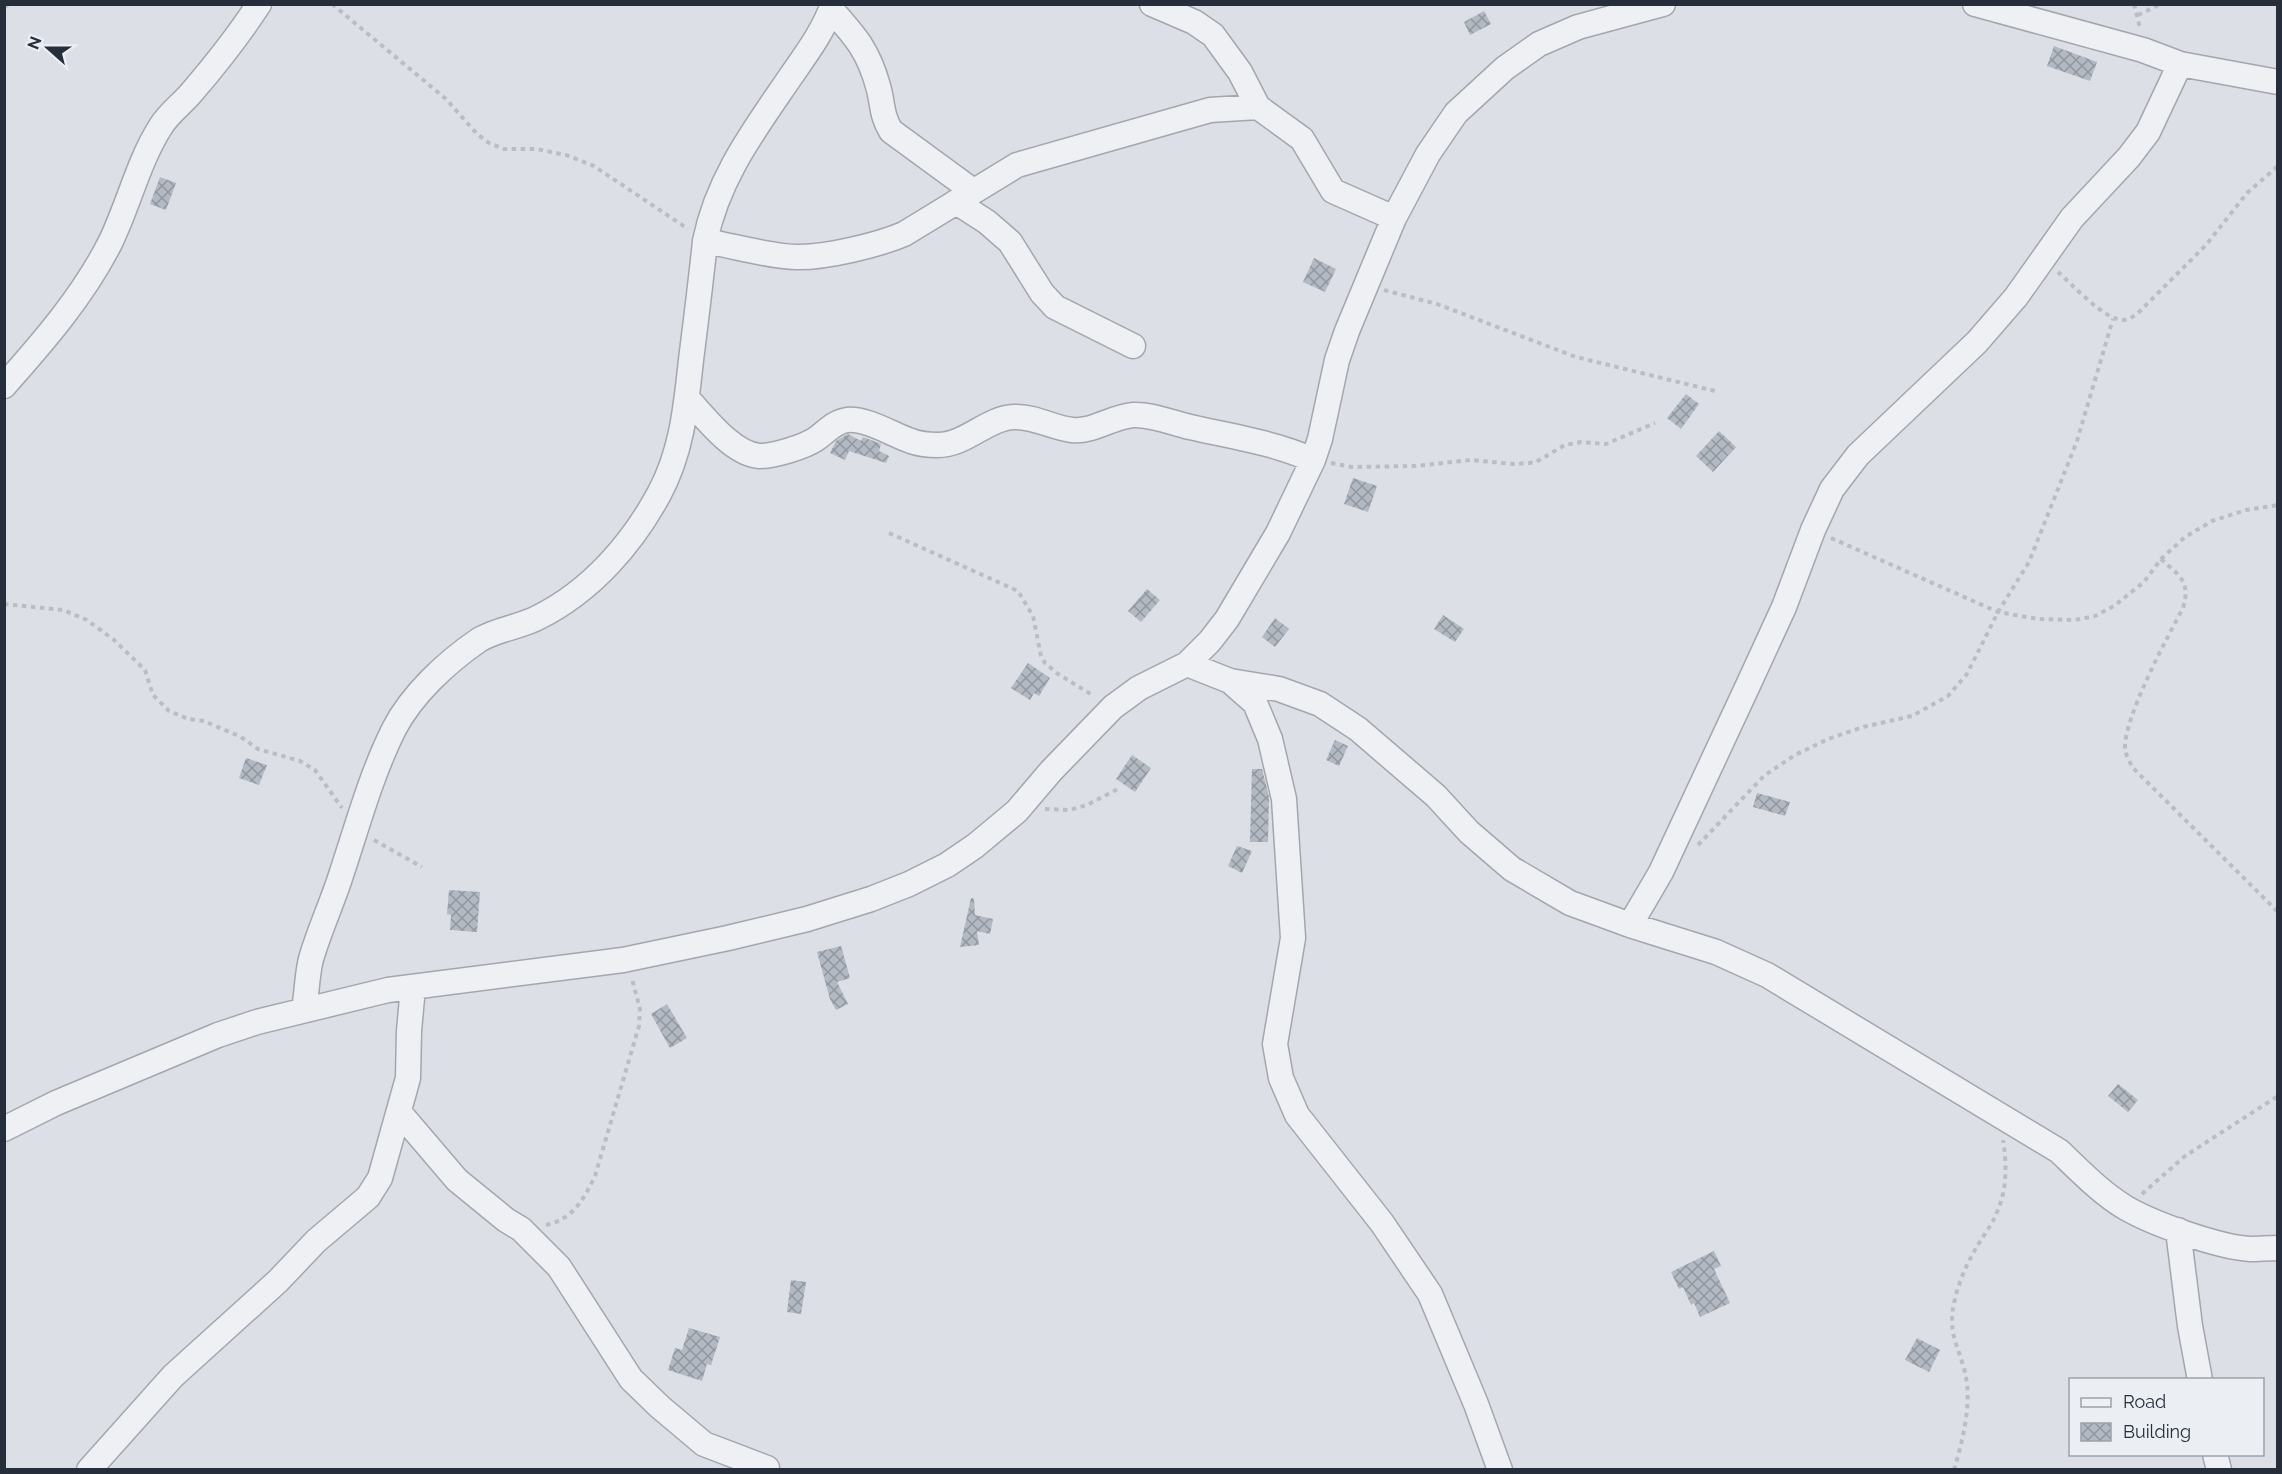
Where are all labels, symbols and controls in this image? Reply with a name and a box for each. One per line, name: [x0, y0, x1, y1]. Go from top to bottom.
north arrow: [18, 18, 78, 78]
text: N: [23, 34, 46, 52]
legend: [2069, 1378, 2264, 1456]
text: Road: [2123, 1391, 2166, 1412]
text: Building: [2123, 1421, 2191, 1442]

